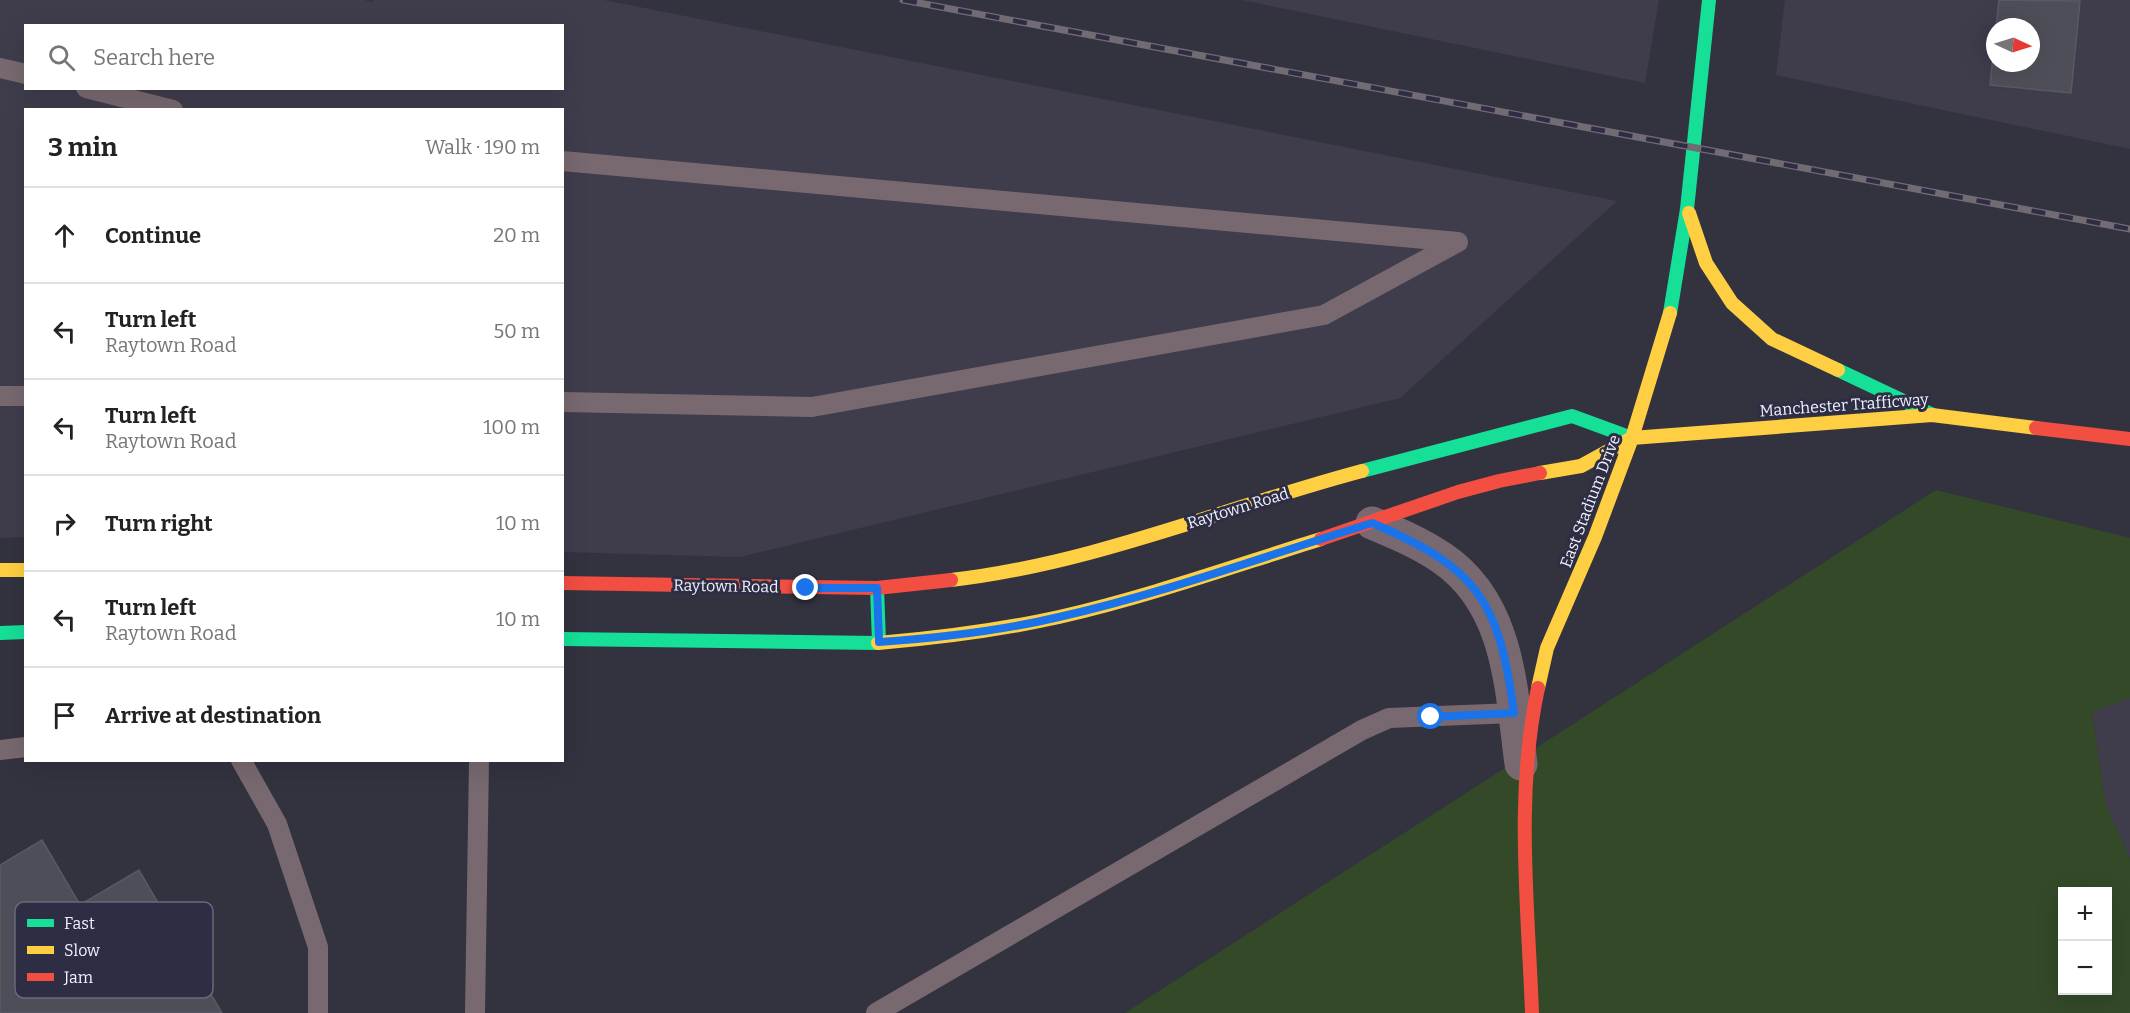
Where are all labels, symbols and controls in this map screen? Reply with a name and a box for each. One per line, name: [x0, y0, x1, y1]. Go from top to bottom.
north arrow: [1986, 18, 2040, 72]
search box: [24, 24, 564, 90]
icon: search: [45, 41, 78, 74]
text: Search here: [93, 44, 215, 71]
text: 3 min: [48, 132, 117, 163]
text: Walk · 190 m: [425, 135, 540, 159]
icon: ahead: [48, 219, 81, 252]
text: Continue: [105, 222, 201, 249]
text: 20 m: [493, 223, 540, 247]
text: Turn left: [105, 306, 197, 333]
icon: left: [48, 315, 81, 348]
text: 50 m: [493, 319, 540, 343]
text: Raytown Road: [105, 333, 237, 357]
street label: Manchester Trafficway: [1759, 390, 1930, 420]
text: Turn left: [105, 402, 197, 429]
icon: left: [48, 411, 81, 444]
text: 100 m: [483, 415, 540, 439]
text: Raytown Road: [105, 429, 237, 453]
street label: East Stadium Drive: [1556, 432, 1624, 570]
street label: Raytown Road: [1185, 483, 1292, 532]
icon: right: [48, 507, 81, 540]
text: Turn right: [105, 510, 213, 537]
text: 10 m: [496, 511, 540, 535]
route end: [792, 574, 818, 600]
street label: Raytown Road: [673, 576, 779, 596]
text: Turn left: [105, 594, 197, 621]
icon: left: [48, 603, 81, 636]
text: 10 m: [496, 607, 540, 631]
text: Raytown Road: [105, 621, 237, 645]
icon: arrive: [48, 699, 81, 732]
text: Arrive at destination: [105, 702, 321, 729]
route start: [1417, 703, 1443, 729]
map controls: [2058, 887, 2112, 995]
button: +: [2058, 887, 2112, 941]
legend: [15, 902, 213, 998]
text: Fast: [64, 914, 95, 933]
text: Slow: [64, 941, 100, 960]
button: −: [2058, 941, 2112, 995]
text: Jam: [63, 968, 93, 987]

